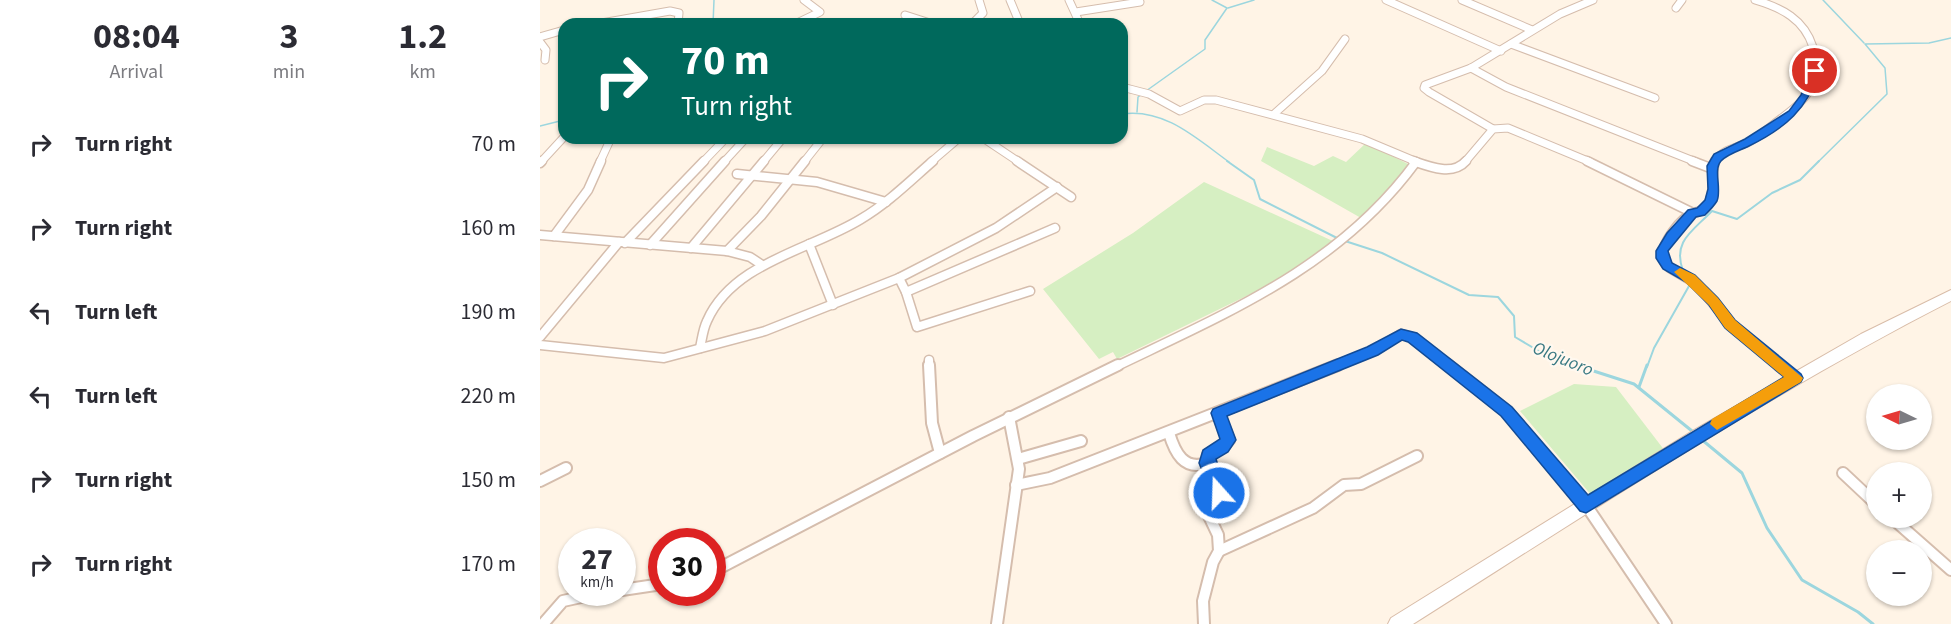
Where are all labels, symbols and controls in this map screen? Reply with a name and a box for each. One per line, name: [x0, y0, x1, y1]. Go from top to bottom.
text: 08:04: [93, 11, 180, 62]
text: 3: [280, 11, 299, 62]
text: 1.2: [398, 11, 447, 62]
text: 70 m: [681, 31, 770, 91]
icon: right: [582, 42, 660, 120]
pin: [1789, 45, 1840, 96]
icon: arrive: [1798, 54, 1831, 87]
text: Arrival: [110, 58, 163, 86]
text: min: [273, 58, 305, 86]
text: km: [409, 58, 436, 86]
text: Turn right: [681, 87, 792, 126]
icon: right: [24, 128, 57, 161]
text: Turn right: [75, 128, 172, 160]
text: 70 m: [471, 128, 516, 160]
icon: right: [24, 212, 57, 245]
text: Turn right: [75, 212, 172, 244]
text: 160 m: [461, 212, 516, 244]
icon: left: [24, 296, 57, 329]
text: Turn left: [75, 296, 157, 328]
text: 190 m: [461, 296, 516, 328]
water label: Olojuoro: [1529, 336, 1597, 382]
icon: left: [24, 380, 57, 413]
text: Turn left: [75, 380, 157, 412]
text: 220 m: [461, 380, 516, 412]
north arrow: [1866, 384, 1932, 450]
map controls: [1866, 384, 1932, 606]
position arrow: [1187, 461, 1251, 525]
button: +: [1866, 462, 1932, 528]
icon: right: [24, 464, 57, 497]
text: Turn right: [75, 464, 172, 496]
text: 150 m: [461, 464, 516, 496]
speed limit sign: 30: [648, 528, 726, 606]
text: 27: [581, 538, 613, 581]
button: −: [1866, 540, 1932, 606]
icon: right: [24, 548, 57, 581]
text: Turn right: [75, 548, 172, 580]
text: 170 m: [461, 548, 516, 580]
text: km/h: [580, 572, 614, 593]

